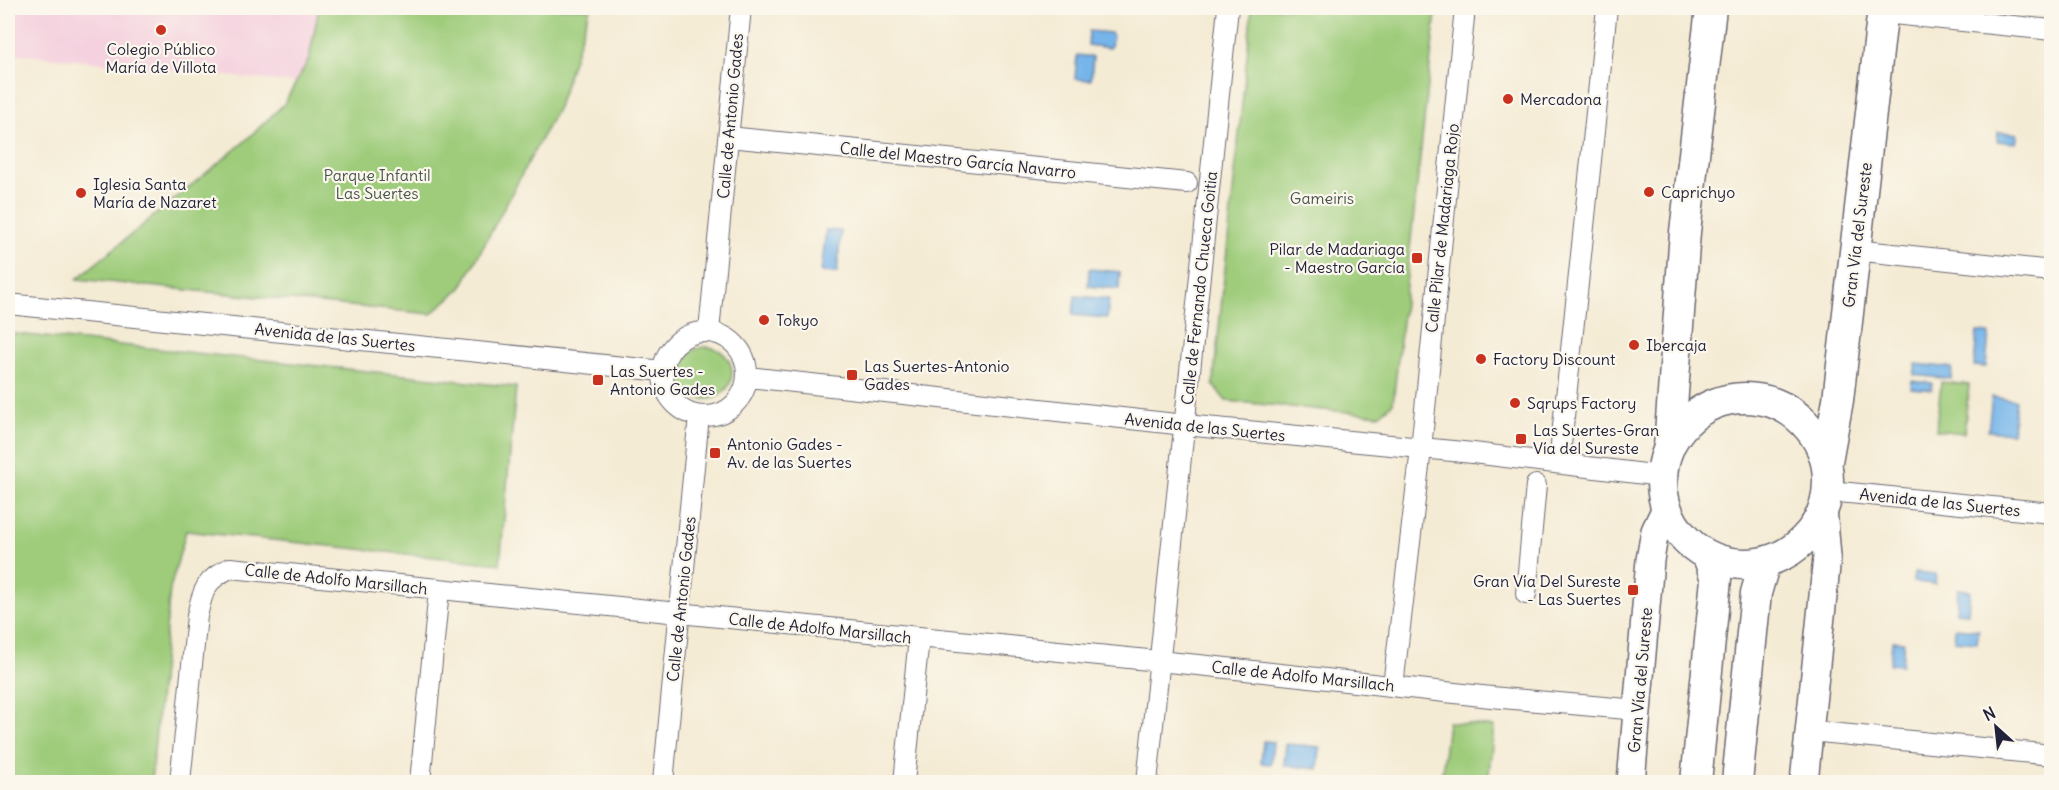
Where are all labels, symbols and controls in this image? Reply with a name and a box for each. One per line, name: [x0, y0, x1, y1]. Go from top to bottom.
marker: Colegio Público María de Villota: [154, 23, 168, 37]
street label: Calle de Antonio Gades: [713, 32, 747, 200]
place label: Colegio Público María de Villota: [106, 39, 216, 77]
place label: Mercadona: [1520, 89, 1602, 109]
marker: Mercadona: [1501, 92, 1515, 106]
street label: Calle Pilar de Madariaga Rojo: [1421, 122, 1463, 334]
street label: Calle del Maestro García Navarro: [839, 138, 1077, 182]
street label: Gran Vía del Sureste: [1838, 161, 1876, 309]
park label: Parque Infantil Las Suertes: [323, 165, 431, 203]
street label: Calle de Fernando Chueca Goitia: [1177, 170, 1221, 406]
place label: Iglesia Santa María de Nazaret: [93, 174, 217, 212]
place label: Caprichyo: [1661, 182, 1735, 202]
marker: Caprichyo: [1642, 185, 1656, 199]
marker: Iglesia Santa María de Nazaret: [74, 186, 88, 200]
park label: Gameiris: [1290, 188, 1354, 208]
place label: Pilar de Madariaga - Maestro García: [1269, 239, 1405, 277]
marker: Pilar de Madariaga - Maestro García: [1410, 251, 1424, 265]
place label: Tokyo: [776, 310, 819, 330]
marker: Tokyo: [757, 313, 771, 327]
street label: Avenida de las Suertes: [254, 319, 416, 355]
place label: Ibercaja: [1646, 335, 1707, 355]
marker: Ibercaja: [1627, 338, 1641, 352]
place label: Factory Discount: [1493, 349, 1616, 369]
marker: Factory Discount: [1474, 352, 1488, 366]
place label: Las Suertes-Antonio Gades: [864, 356, 1010, 394]
place label: Las Suertes - Antonio Gades: [610, 361, 715, 399]
marker: Las Suertes-Antonio Gades: [845, 368, 859, 382]
marker: Las Suertes - Antonio Gades: [591, 373, 605, 387]
place label: Sqrups Factory: [1527, 393, 1636, 413]
marker: Sqrups Factory: [1508, 396, 1522, 410]
street label: Avenida de las Suertes: [1124, 409, 1286, 445]
place label: Las Suertes-Gran Vía del Sureste: [1533, 420, 1659, 458]
marker: Las Suertes-Gran Vía del Sureste: [1514, 432, 1528, 446]
place label: Antonio Gades - Av. de las Suertes: [727, 434, 852, 472]
marker: Antonio Gades - Av. de las Suertes: [708, 446, 722, 460]
street label: Avenida de las Suertes: [1859, 484, 2021, 520]
street label: Calle de Antonio Gades: [662, 515, 700, 683]
street label: Calle de Adolfo Marsillach: [243, 559, 429, 599]
place label: Gran Vía Del Sureste - Las Suertes: [1473, 571, 1621, 609]
marker: Gran Vía Del Sureste - Las Suertes: [1626, 583, 1640, 597]
street label: Gran Vía del Sureste: [1624, 606, 1656, 754]
street label: Calle de Adolfo Marsillach: [727, 608, 913, 648]
street label: Calle de Adolfo Marsillach: [1210, 656, 1396, 696]
north arrow: [1966, 697, 2026, 757]
text: N: [1980, 702, 1999, 725]

